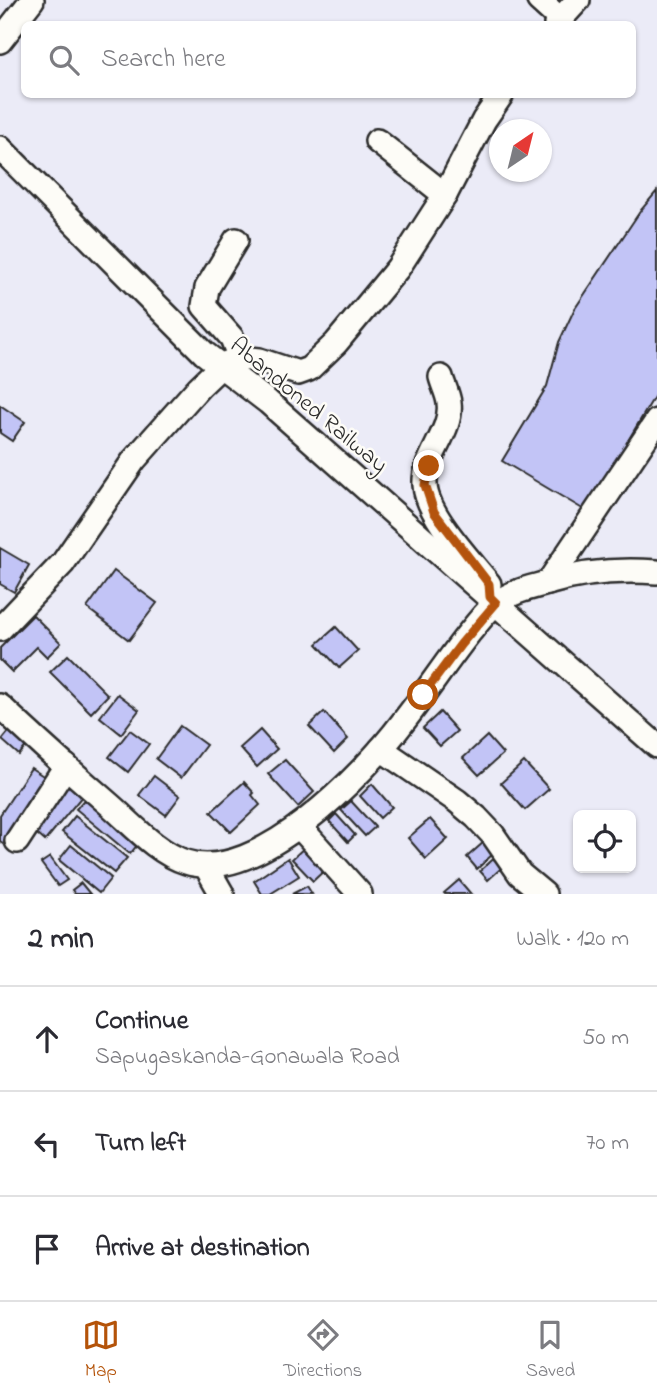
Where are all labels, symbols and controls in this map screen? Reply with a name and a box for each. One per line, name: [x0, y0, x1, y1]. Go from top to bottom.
search box: [21, 21, 636, 98]
icon: search: [45, 41, 83, 79]
text: Search here: [101, 41, 226, 79]
north arrow: [489, 119, 552, 182]
street label: Abandoned Railway: [221, 329, 395, 483]
route end: [413, 450, 444, 481]
route start: [407, 679, 438, 710]
map controls: [573, 810, 636, 873]
button: locate: [573, 810, 636, 873]
text: 2 min: [28, 918, 94, 962]
text: Walk · 120 m: [516, 923, 629, 956]
text: Continue: [95, 1003, 188, 1041]
icon: ahead: [28, 1020, 66, 1058]
text: 50 m: [582, 1022, 629, 1055]
text: Sapugaskanda-Gonawala Road: [95, 1041, 400, 1074]
icon: left: [28, 1125, 66, 1163]
text: Turn left: [95, 1125, 186, 1163]
text: 70 m: [586, 1127, 629, 1160]
icon: arrive: [28, 1230, 66, 1268]
text: Arrive at destination: [95, 1230, 310, 1268]
tab: Map: [82, 1316, 120, 1385]
tab: Directions: [283, 1316, 362, 1385]
tab: Saved: [526, 1316, 575, 1385]

